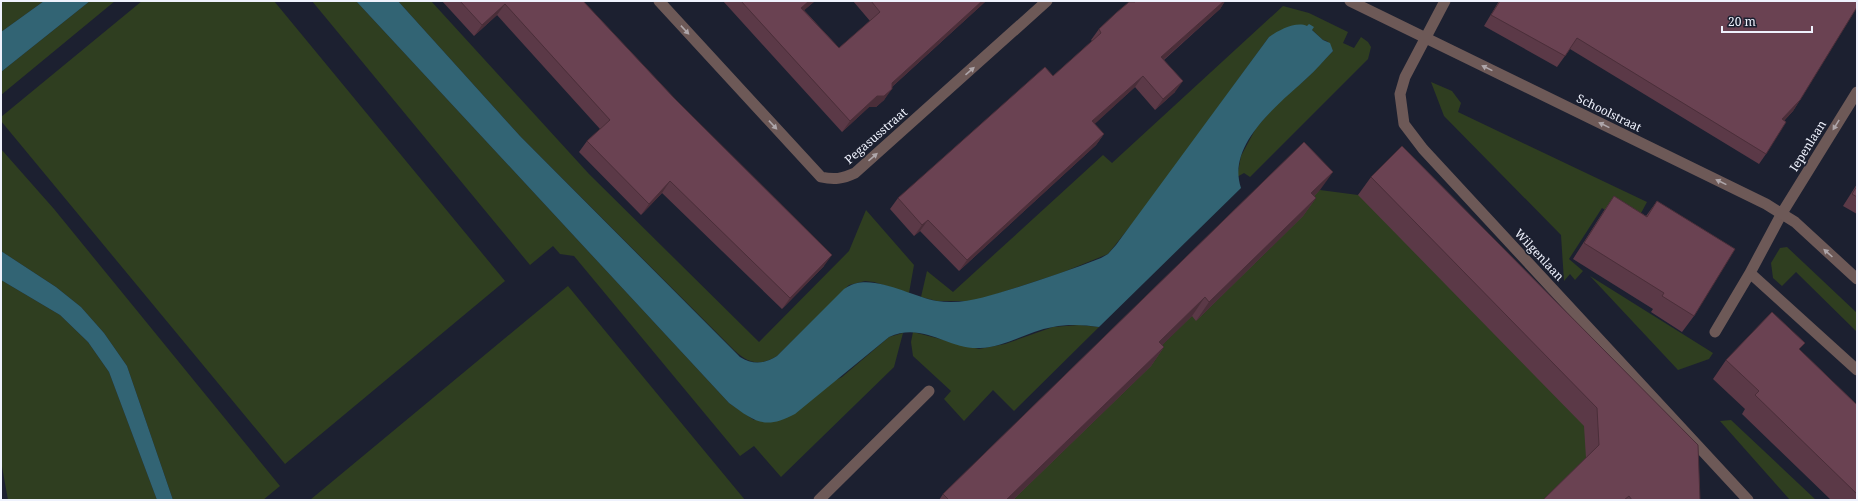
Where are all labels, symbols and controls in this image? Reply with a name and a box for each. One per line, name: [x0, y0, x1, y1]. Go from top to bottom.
scale bar: [1722, 8, 1812, 34]
text: 20 m: [1728, 13, 1756, 30]
one-way arrow: [681, 24, 690, 35]
one-way arrow: [1481, 65, 1493, 71]
one-way arrow: [965, 66, 976, 75]
street label: Schoolstraat: [1574, 89, 1645, 136]
street label: Pegasusstraat: [841, 104, 911, 168]
street label: Iepenlaan: [1785, 117, 1830, 175]
one-way arrow: [1833, 119, 1840, 131]
one-way arrow: [769, 120, 778, 131]
one-way arrow: [1598, 122, 1609, 128]
one-way arrow: [868, 152, 878, 161]
one-way arrow: [1715, 179, 1726, 185]
street label: Wilgenlaan: [1511, 225, 1568, 285]
one-way arrow: [1823, 248, 1833, 258]

